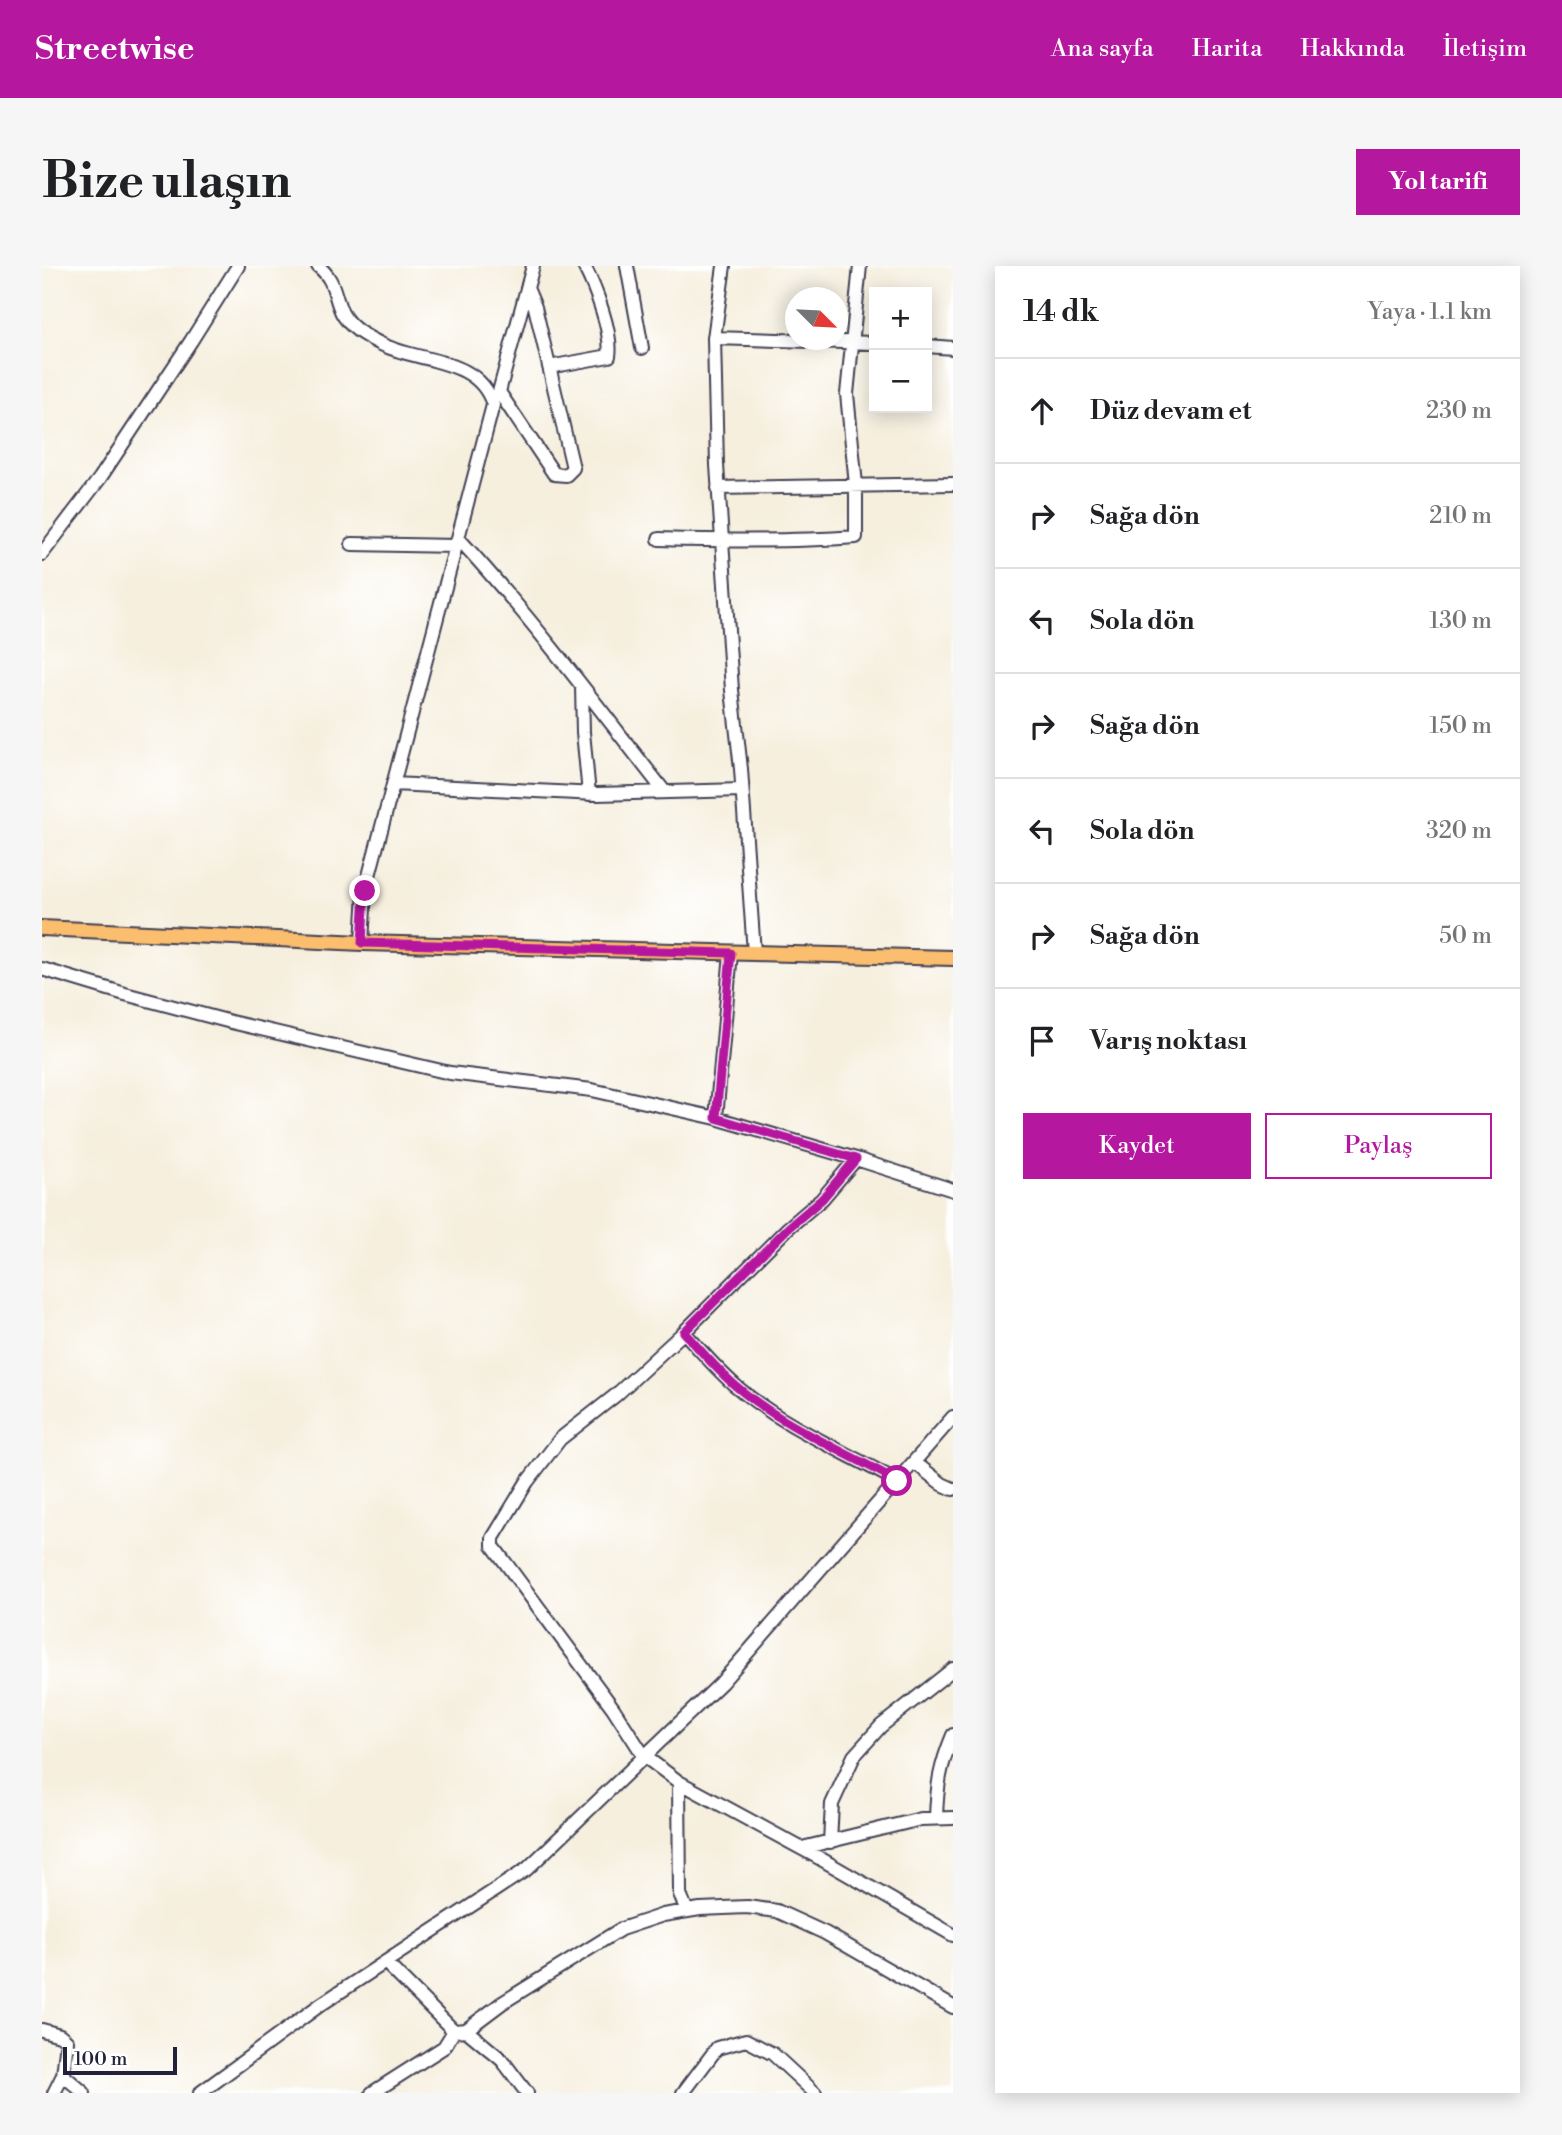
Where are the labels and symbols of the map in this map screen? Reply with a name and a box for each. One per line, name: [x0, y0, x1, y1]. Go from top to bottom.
north arrow: [785, 287, 848, 350]
route end: [349, 875, 380, 906]
route start: [881, 1465, 912, 1496]
scale bar: [63, 2044, 177, 2076]

